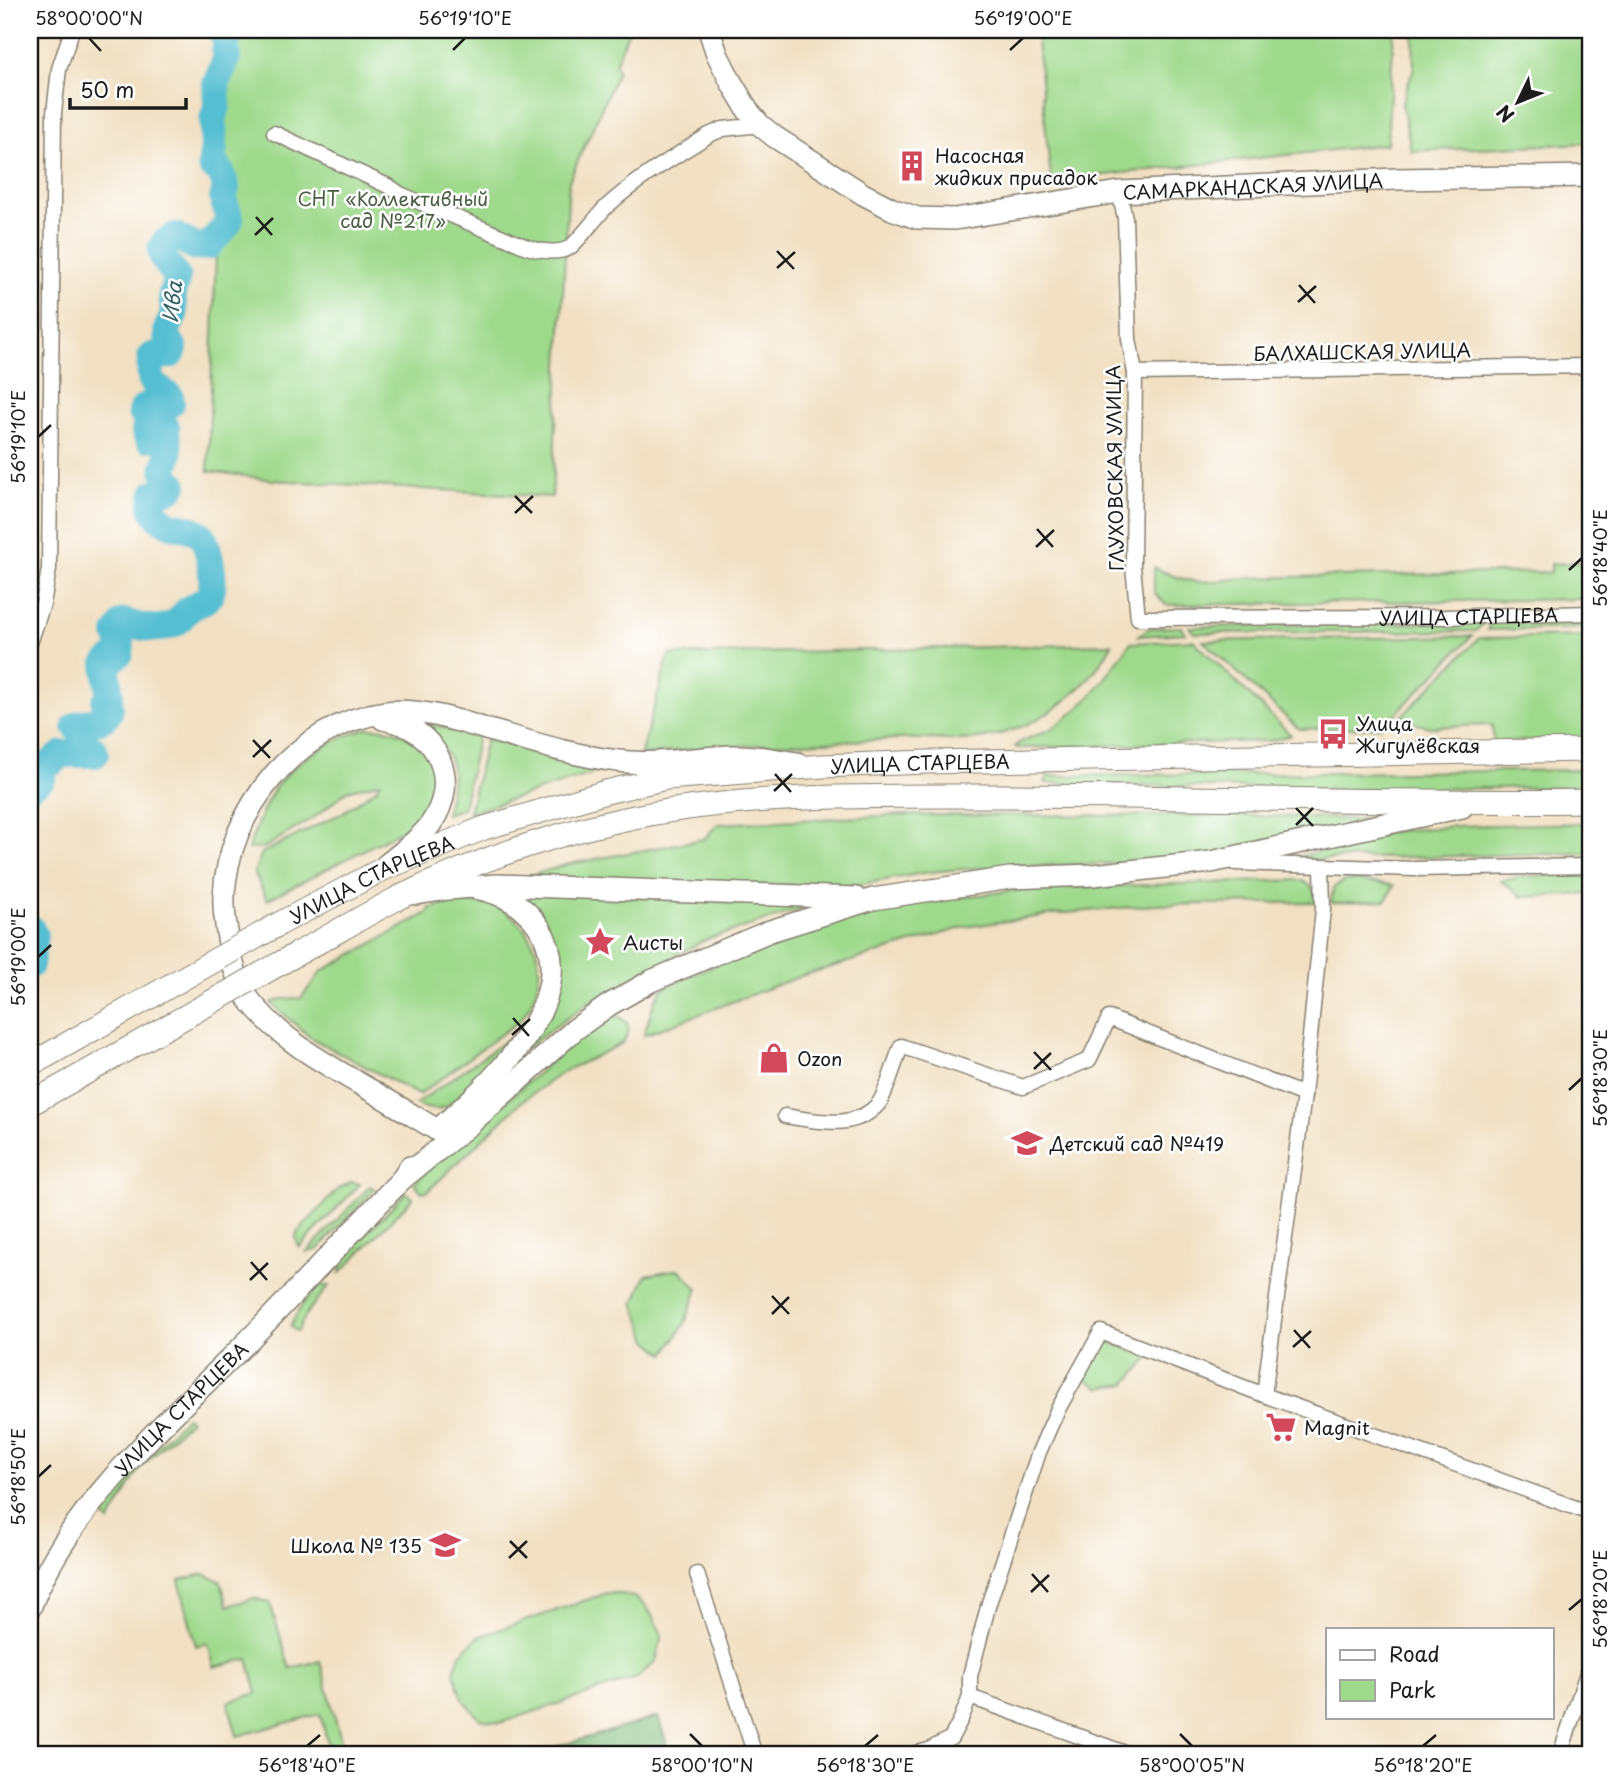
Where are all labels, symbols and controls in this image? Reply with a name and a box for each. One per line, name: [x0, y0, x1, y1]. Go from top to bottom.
text: 58°00'00"N: [35, 4, 143, 31]
text: 56°19'10"E: [418, 4, 512, 31]
text: 56°19'00"E: [974, 4, 1072, 31]
scale bar: [70, 66, 186, 110]
north arrow: [1484, 66, 1554, 136]
text: 50 m: [80, 73, 134, 105]
text: N: [1489, 99, 1520, 129]
place label: Насосная жидких присадок: [934, 141, 1098, 191]
building icon: Насосная жидких присадок: [895, 149, 929, 183]
street label: САМАРКАНДСКАЯ УЛИЦА: [1122, 166, 1384, 206]
park label: СНТ «Коллективный сад №217»: [298, 184, 488, 234]
water label: Ива: [153, 279, 189, 325]
street label: БАЛХАШСКАЯ УЛИЦА: [1253, 335, 1471, 367]
street label: ГЛУХОВСКАЯ УЛИЦА: [1098, 365, 1130, 571]
text: 56°19'10"E: [4, 390, 31, 484]
text: 56°18'40"E: [1586, 509, 1613, 607]
street label: УЛИЦА СТАРЦЕВА: [1379, 600, 1559, 631]
place label: Улица Жигулёвская: [1355, 709, 1480, 759]
bus stop icon: Улица Жигулёвская: [1316, 717, 1350, 751]
street label: УЛИЦА СТАРЦЕВА: [830, 746, 1010, 780]
street label: УЛИЦА СТАРЦЕВА: [284, 828, 458, 930]
text: 56°19'00"E: [4, 908, 31, 1006]
place icon: Аисты: [583, 925, 617, 959]
place label: Аисты: [623, 928, 683, 956]
text: 56°18'30"E: [1586, 1029, 1613, 1127]
shop icon: Ozon: [757, 1041, 791, 1075]
place label: Ozon: [797, 1044, 842, 1072]
school or university icon: Детский сад №419: [1010, 1126, 1044, 1160]
place label: Детский сад №419: [1049, 1129, 1224, 1157]
street label: УЛИЦА СТАРЦЕВА: [107, 1335, 254, 1482]
supermarket icon: Magnit: [1264, 1410, 1298, 1444]
place label: Magnit: [1304, 1413, 1370, 1441]
text: 56°18'50"E: [4, 1428, 31, 1526]
school or university icon: Школа № 135: [428, 1528, 462, 1562]
place label: Школа № 135: [290, 1531, 422, 1559]
text: 56°18'20"E: [1586, 1549, 1613, 1649]
legend: [1326, 1628, 1554, 1718]
text: Road: [1389, 1637, 1440, 1669]
text: Park: [1389, 1673, 1436, 1705]
text: 56°18'40"E: [258, 1751, 356, 1778]
text: 58°00'10"N: [650, 1751, 754, 1778]
text: 56°18'30"E: [816, 1751, 914, 1778]
text: 58°00'05"N: [1139, 1751, 1245, 1778]
text: 56°18'20"E: [1373, 1751, 1473, 1778]

